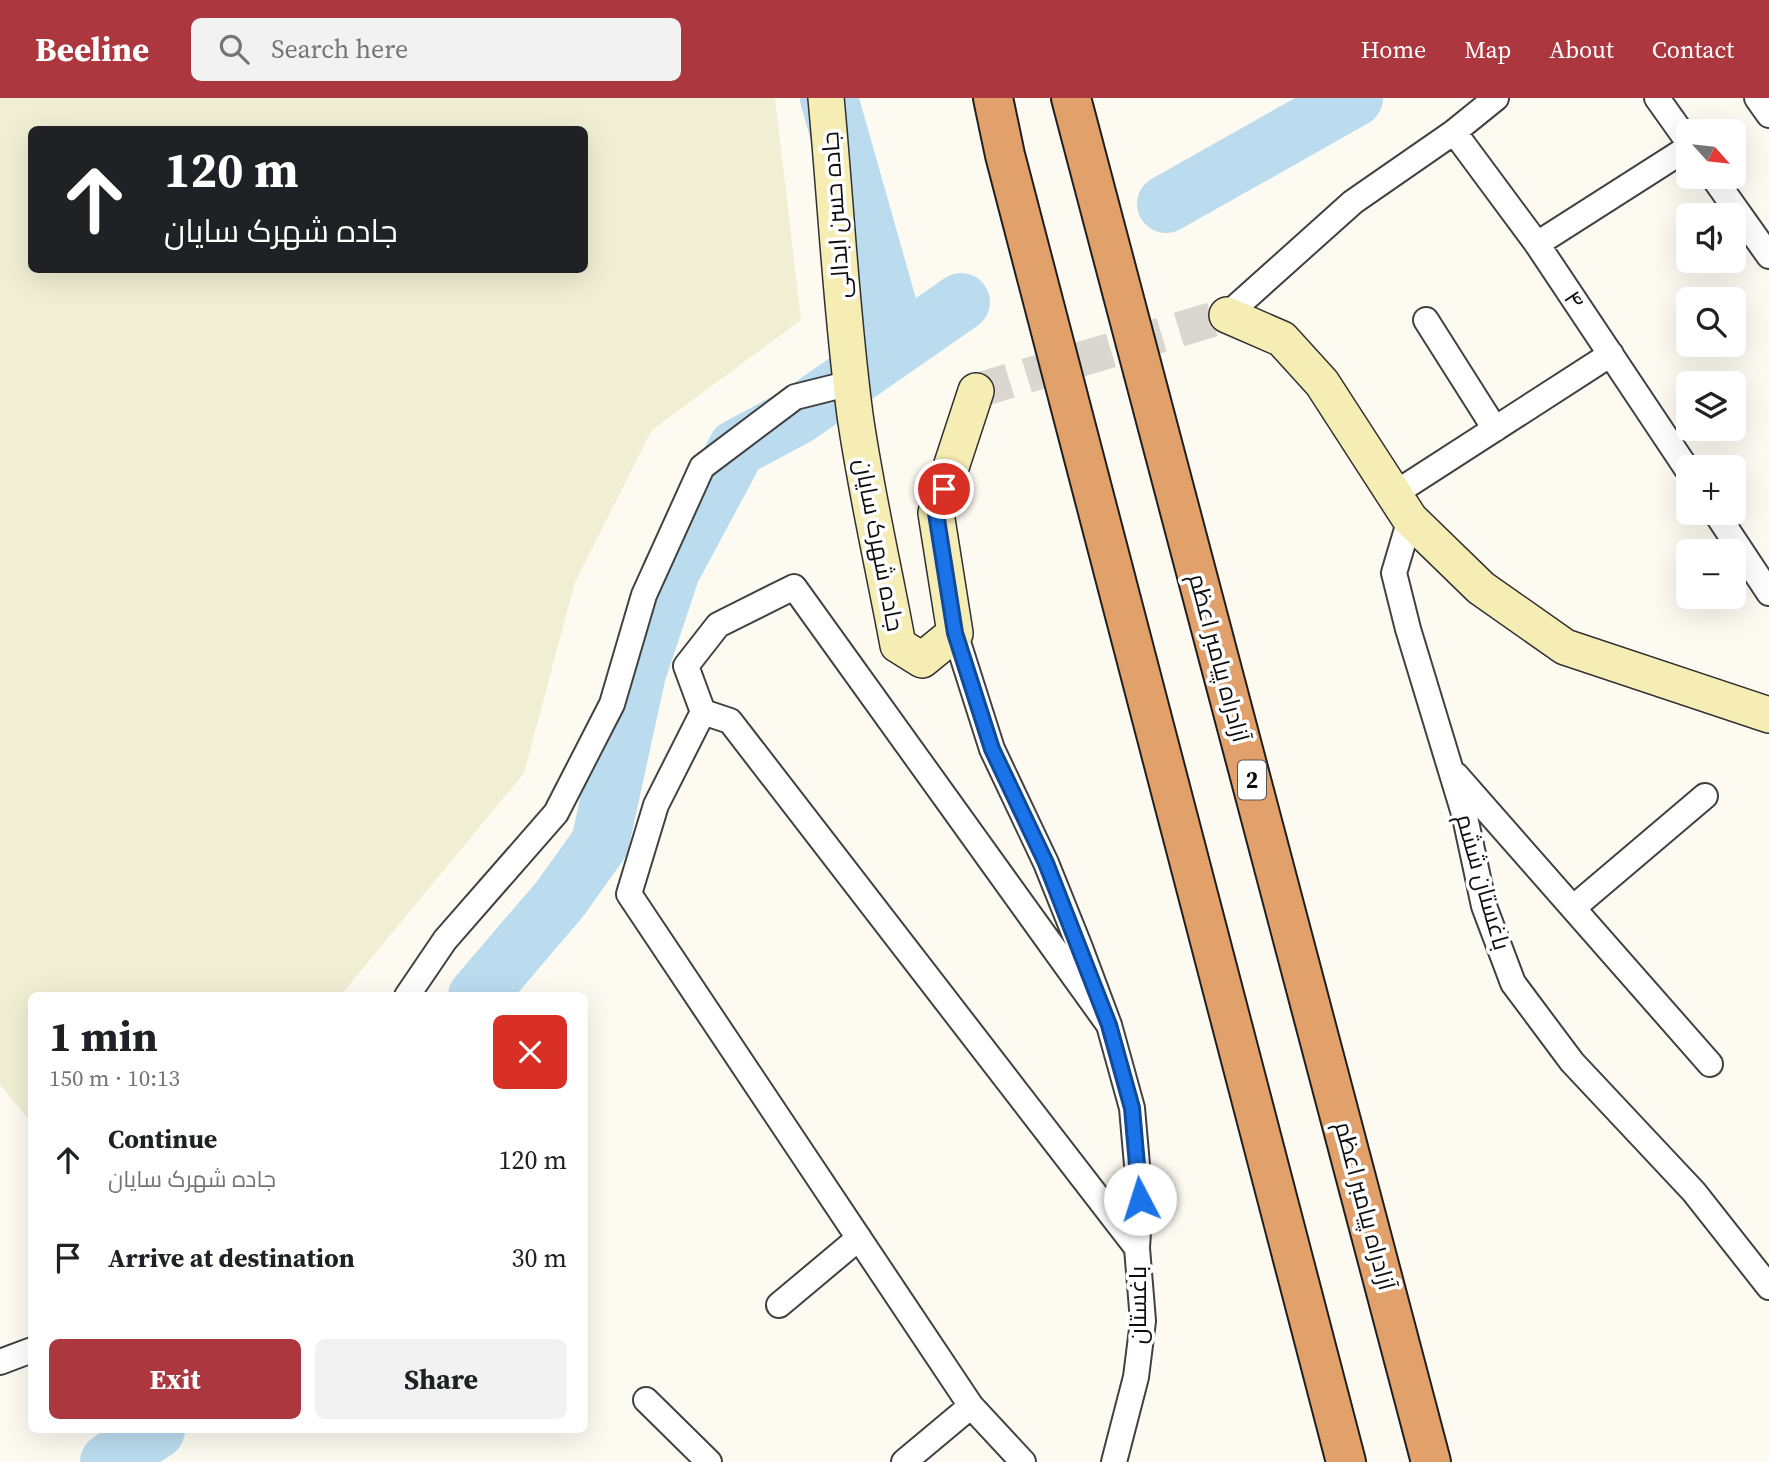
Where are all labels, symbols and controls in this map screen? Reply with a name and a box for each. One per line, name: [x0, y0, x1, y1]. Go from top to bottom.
search box: [191, 18, 681, 81]
text: Beeline: [35, 27, 149, 72]
icon: search: [215, 30, 253, 68]
text: Search here: [271, 31, 408, 67]
text: Home: [1361, 33, 1426, 66]
text: Map: [1464, 33, 1511, 66]
text: About: [1549, 33, 1614, 66]
text: Contact: [1652, 33, 1734, 66]
north arrow: [1676, 119, 1746, 189]
map controls: [1676, 119, 1746, 609]
street label: جاده حسن ابدالی: [813, 130, 858, 300]
text: 120 m: [164, 136, 299, 203]
icon: ahead: [49, 154, 140, 245]
button: sound: [1676, 203, 1746, 273]
text: جاده شهرک سایان: [164, 209, 398, 253]
street label: ۴: [1556, 284, 1593, 316]
button: search: [1676, 287, 1746, 357]
button: layers: [1676, 371, 1746, 441]
button: +: [1676, 455, 1746, 525]
street label: جاده شهرک سایان: [847, 456, 912, 634]
pin: [914, 459, 974, 519]
icon: arrive: [925, 470, 963, 508]
button: −: [1676, 539, 1746, 609]
street label: آزادراه پیامبر اعظم: [1181, 570, 1258, 746]
road number: 2: [1238, 760, 1266, 800]
street label: باغستان ششم: [1448, 810, 1519, 954]
text: 1 min: [49, 1007, 158, 1065]
button: close: [493, 1015, 567, 1089]
text: 150 m · 10:13: [49, 1062, 180, 1094]
street label: آزادراه پیامبر اعظم: [1327, 1118, 1404, 1294]
text: Continue: [108, 1121, 217, 1157]
icon: ahead: [49, 1141, 87, 1179]
text: 120 m: [499, 1142, 567, 1178]
position arrow: [1103, 1162, 1177, 1236]
text: جاده شهرک سایان: [108, 1163, 276, 1195]
icon: arrive: [49, 1239, 87, 1277]
text: Arrive at destination: [108, 1240, 355, 1276]
text: 30 m: [512, 1240, 567, 1276]
street label: باغستان: [1121, 1266, 1154, 1344]
button: Exit: [49, 1339, 301, 1419]
button: Share: [315, 1339, 567, 1419]

